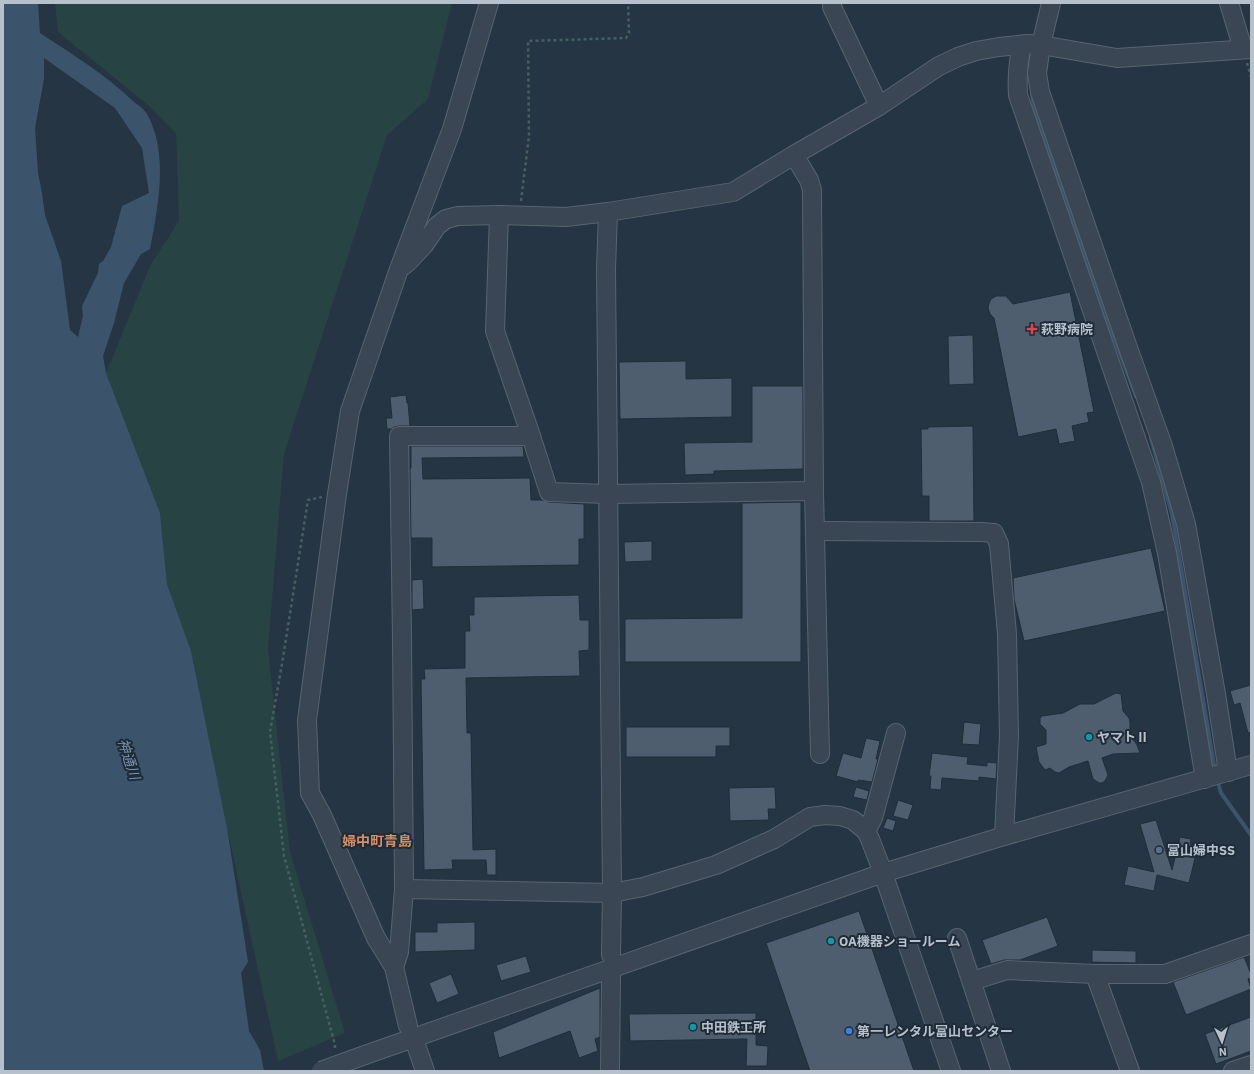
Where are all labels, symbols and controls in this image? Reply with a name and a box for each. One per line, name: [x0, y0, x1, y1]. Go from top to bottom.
place label: 萩野病院: [1041, 321, 1093, 338]
marker: 萩野病院: [1026, 323, 1038, 335]
place label: ヤマトⅡ: [1097, 729, 1149, 746]
marker: ヤマトⅡ: [1084, 732, 1094, 742]
water label: 神通川: [114, 736, 145, 784]
district label: 婦中町青島: [342, 832, 412, 850]
place label: 富山婦中SS: [1167, 842, 1235, 859]
marker: 富山婦中SS: [1154, 845, 1164, 855]
place label: OA機器ショールーム: [839, 933, 960, 950]
marker: OA機器ショールーム: [826, 936, 836, 946]
place label: 中田鉄工所: [701, 1019, 766, 1036]
marker: 中田鉄工所: [688, 1022, 698, 1032]
north arrow: [1202, 1022, 1242, 1062]
place label: 第一レンタル富山センター: [857, 1023, 1013, 1040]
marker: 第一レンタル富山センター: [844, 1026, 854, 1036]
text: N: [1218, 1045, 1227, 1059]

